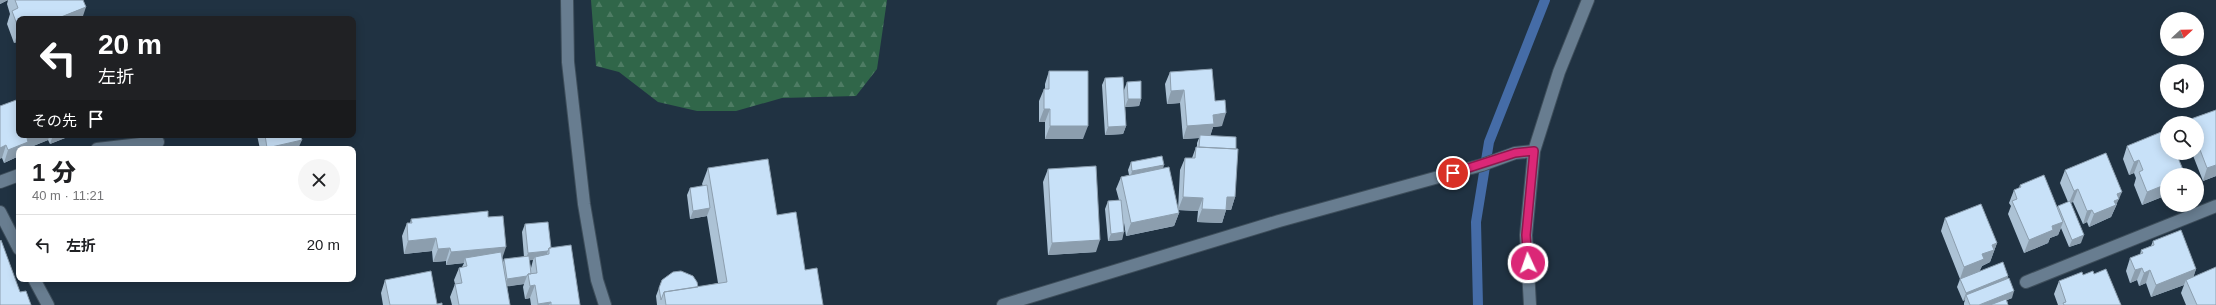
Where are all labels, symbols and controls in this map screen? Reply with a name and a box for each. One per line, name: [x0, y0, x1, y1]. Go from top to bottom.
north arrow: [2160, 12, 2204, 56]
map controls: [2160, 12, 2204, 212]
text: 20 m: [98, 29, 162, 60]
icon: left: [32, 32, 84, 84]
button: sound: [2160, 64, 2204, 108]
text: 左折: [98, 67, 134, 87]
icon: arrive: [85, 108, 107, 130]
text: その先: [32, 112, 77, 129]
button: search: [2160, 116, 2204, 160]
pin: [1436, 156, 1470, 190]
text: 1 分: [32, 159, 76, 186]
button: close: [298, 159, 340, 201]
icon: arrive: [1442, 162, 1464, 184]
button: +: [2160, 168, 2204, 212]
text: 40 m · 11:21: [32, 188, 104, 203]
icon: left: [32, 234, 54, 256]
text: 20 m: [307, 236, 340, 253]
text: 左折: [66, 237, 96, 254]
position arrow: [1507, 242, 1549, 284]

